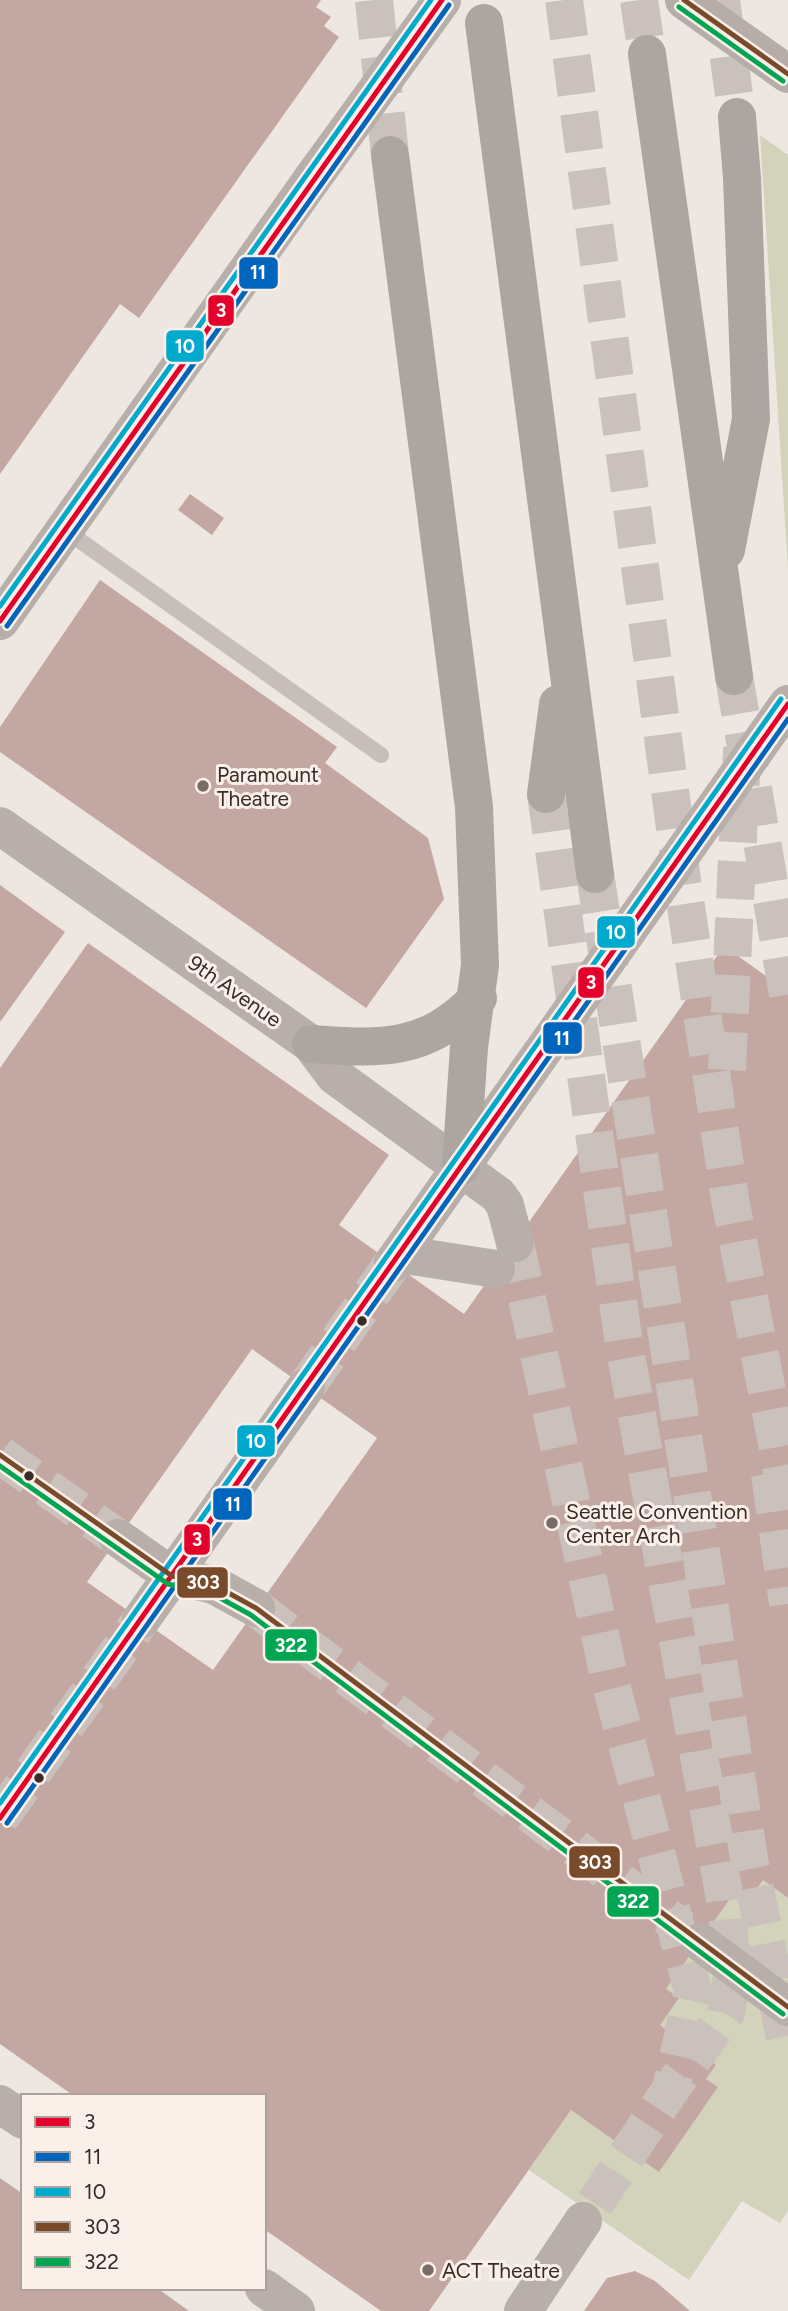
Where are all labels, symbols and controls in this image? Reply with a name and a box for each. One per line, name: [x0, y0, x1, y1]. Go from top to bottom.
line badge: 11: [238, 256, 279, 290]
text: 11: [250, 261, 266, 284]
line badge: 3: [207, 294, 235, 327]
text: 3: [216, 299, 226, 322]
line badge: 10: [165, 329, 205, 363]
text: 10: [175, 335, 195, 358]
place label: Paramount Theatre: [217, 762, 319, 811]
marker: Paramount Theatre: [195, 778, 211, 794]
line badge: 10: [596, 915, 636, 949]
text: 10: [606, 921, 626, 944]
street label: 9th Avenue: [184, 950, 286, 1032]
line badge: 3: [577, 966, 605, 999]
text: 3: [586, 971, 596, 994]
line badge: 11: [542, 1021, 583, 1055]
text: 11: [554, 1027, 570, 1050]
unlabelled marker: [355, 1314, 369, 1328]
line badge: 10: [236, 1424, 276, 1458]
text: 10: [246, 1430, 266, 1453]
unlabelled marker: [22, 1469, 36, 1483]
line badge: 11: [212, 1487, 253, 1521]
text: 11: [225, 1493, 241, 1516]
place label: Seattle Convention Center Arch: [566, 1499, 748, 1548]
marker: Seattle Convention Center Arch: [544, 1515, 560, 1531]
line badge: 3: [183, 1523, 211, 1556]
text: 3: [192, 1528, 202, 1551]
line badge: 303: [176, 1566, 229, 1599]
text: 303: [186, 1571, 220, 1594]
line badge: 322: [264, 1628, 318, 1662]
text: 322: [275, 1634, 307, 1657]
unlabelled marker: [32, 1771, 46, 1785]
line badge: 303: [568, 1845, 621, 1879]
text: 303: [578, 1851, 612, 1874]
line badge: 322: [606, 1885, 660, 1918]
text: 322: [617, 1890, 649, 1913]
legend: [21, 2094, 266, 2290]
text: 3: [84, 2109, 95, 2134]
text: 11: [84, 2144, 101, 2169]
text: 10: [84, 2179, 106, 2204]
text: 303: [84, 2214, 120, 2239]
text: 322: [84, 2249, 119, 2274]
place label: ACT Theatre: [442, 2258, 560, 2283]
marker: ACT Theatre: [420, 2262, 436, 2278]

